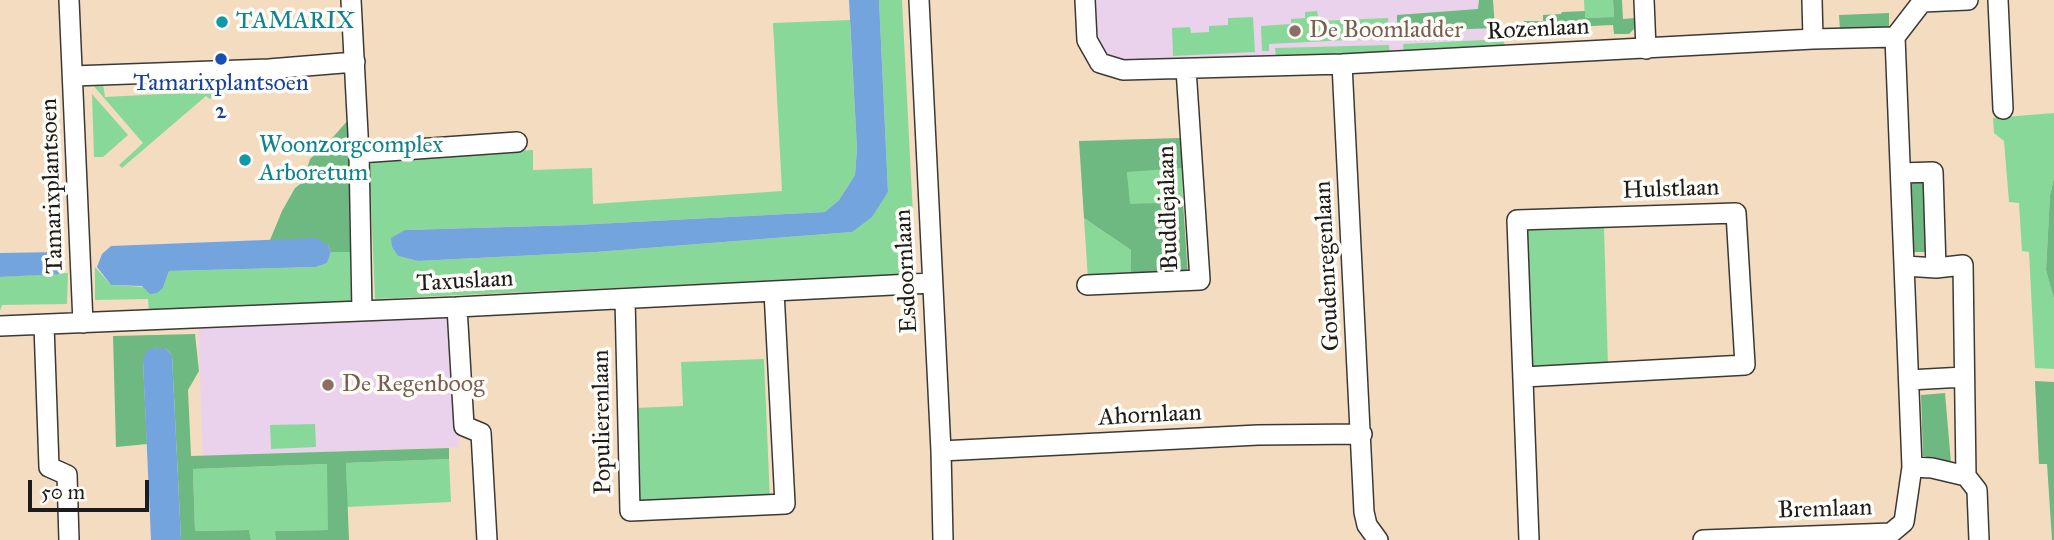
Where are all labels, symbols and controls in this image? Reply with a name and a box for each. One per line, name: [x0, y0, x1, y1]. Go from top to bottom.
place label: TAMARIX: [236, 8, 355, 36]
street label: Rozenlaan: [1486, 13, 1590, 47]
marker: TAMARIX: [214, 14, 230, 30]
place label: De Boomladder: [1309, 17, 1463, 45]
marker: De Boomladder: [1287, 23, 1303, 39]
marker: Tamarixplantsoen 2: [213, 51, 229, 67]
place label: Tamarixplantsoen 2: [133, 70, 309, 126]
street label: Tamarixplantsoen: [36, 98, 70, 274]
place label: Woonzorgcomplex Arboretum: [259, 132, 443, 188]
street label: Buddlejalaan: [1152, 145, 1186, 271]
marker: Woonzorgcomplex Arboretum: [237, 152, 253, 168]
street label: Hulstlaan: [1622, 174, 1720, 206]
street label: Goudenregenlaan: [1309, 180, 1347, 352]
street label: Esdoornlaan: [889, 208, 925, 334]
street label: Taxuslaan: [416, 265, 514, 299]
street label: Populierenlaan: [587, 349, 619, 495]
place label: De Regenboog: [342, 371, 484, 399]
marker: De Regenboog: [320, 377, 336, 393]
street label: Ahornlaan: [1098, 399, 1202, 433]
scale bar: [32, 466, 152, 510]
text: 50 m: [41, 479, 85, 505]
street label: Bremlaan: [1777, 494, 1873, 526]

